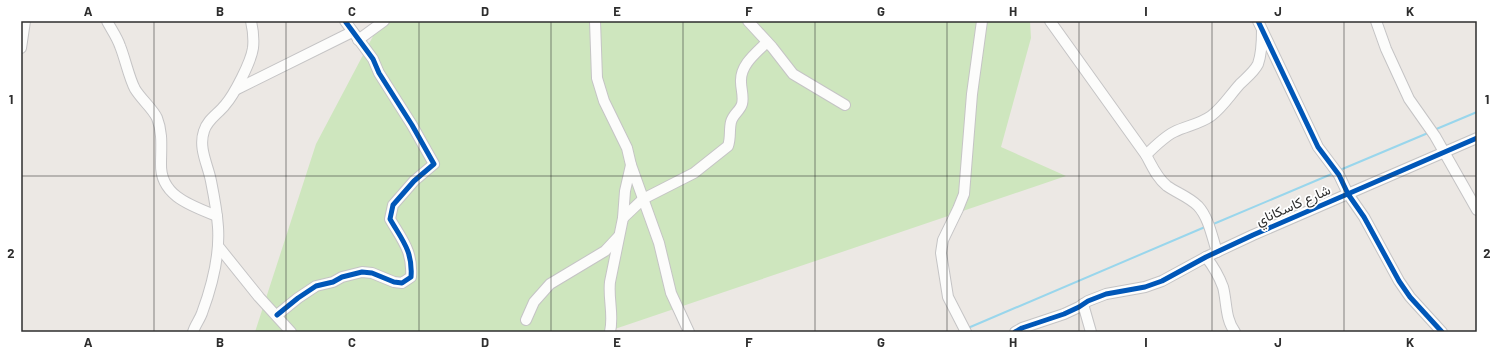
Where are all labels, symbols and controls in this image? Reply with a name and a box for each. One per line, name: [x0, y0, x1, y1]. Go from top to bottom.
text: A: [84, 3, 93, 19]
text: B: [216, 3, 224, 19]
text: C: [348, 3, 356, 19]
text: D: [481, 3, 489, 19]
text: E: [613, 3, 621, 19]
text: F: [745, 3, 753, 19]
text: G: [877, 3, 885, 19]
text: H: [1009, 3, 1017, 19]
text: I: [1144, 3, 1148, 19]
text: J: [1274, 3, 1282, 19]
text: K: [1406, 3, 1414, 19]
text: 1: [9, 91, 13, 107]
text: 1: [1485, 91, 1489, 107]
street label: شارع كاسكاناي: [1253, 180, 1335, 232]
text: 2: [7, 245, 15, 261]
text: 2: [1483, 245, 1491, 261]
text: A: [84, 334, 93, 350]
text: B: [216, 334, 224, 350]
text: C: [348, 334, 356, 350]
text: D: [481, 334, 489, 350]
text: E: [613, 334, 621, 350]
text: F: [745, 334, 753, 350]
text: G: [877, 334, 885, 350]
text: H: [1009, 334, 1017, 350]
text: I: [1144, 334, 1148, 350]
text: J: [1274, 334, 1282, 350]
text: K: [1406, 334, 1414, 350]

